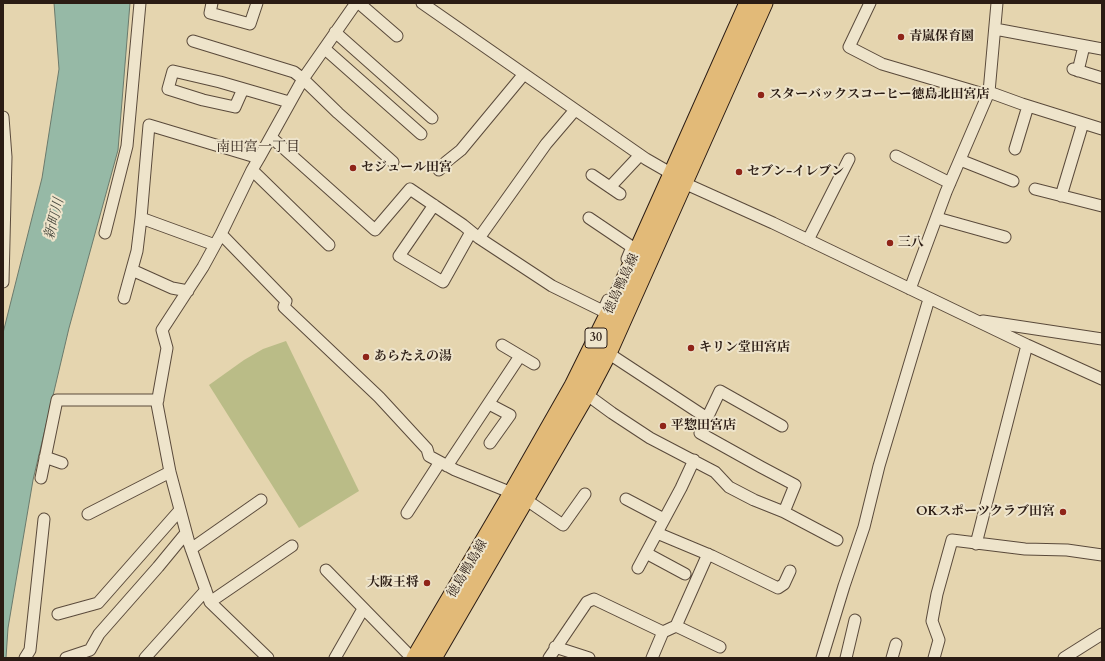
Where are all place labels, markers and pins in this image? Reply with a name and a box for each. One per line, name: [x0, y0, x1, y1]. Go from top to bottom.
place label: 青嵐保育園: [909, 29, 974, 45]
marker: 青嵐保育園: [896, 32, 906, 42]
place label: スターバックスコーヒー徳島北田宮店: [769, 87, 989, 103]
marker: スターバックスコーヒー徳島北田宮店: [756, 90, 766, 100]
place label: セジュール田宮: [361, 160, 452, 176]
marker: セジュール田宮: [348, 163, 358, 173]
place label: セブン-イレブン: [747, 164, 844, 180]
marker: セブン-イレブン: [734, 167, 744, 177]
place label: 三八: [898, 235, 924, 251]
marker: 三八: [885, 238, 895, 248]
place label: キリン堂田宮店: [699, 340, 790, 356]
marker: キリン堂田宮店: [686, 343, 696, 353]
place label: あらたえの湯: [374, 349, 452, 365]
marker: あらたえの湯: [361, 352, 371, 362]
place label: 平惣田宮店: [671, 418, 736, 434]
marker: 平惣田宮店: [658, 421, 668, 431]
place label: OKスポーツクラブ田宮: [916, 504, 1055, 520]
marker: OKスポーツクラブ田宮: [1058, 507, 1068, 517]
place label: 大阪王将: [367, 575, 419, 591]
marker: 大阪王将: [422, 578, 432, 588]

